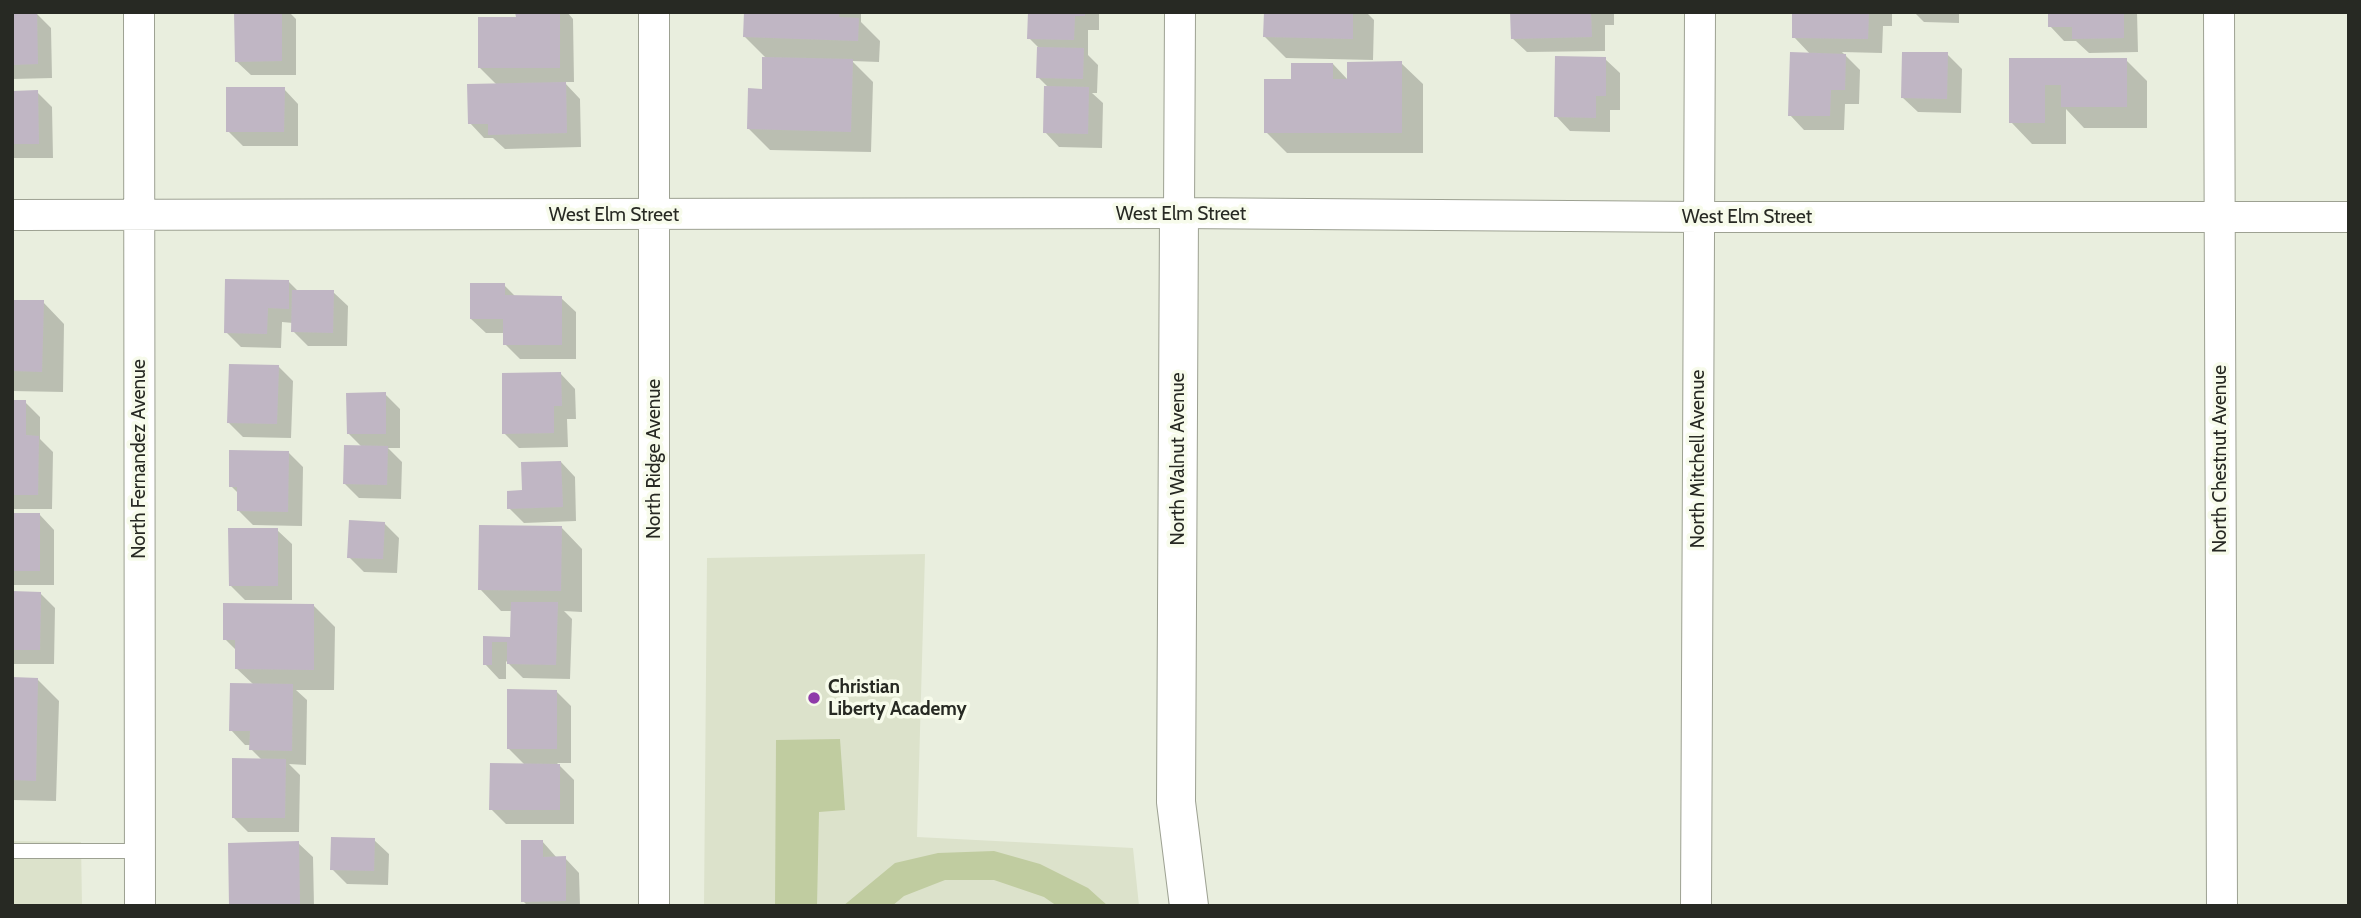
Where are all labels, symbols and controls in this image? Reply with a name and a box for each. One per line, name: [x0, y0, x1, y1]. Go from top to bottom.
street label: West Elm Street: [1116, 203, 1246, 225]
street label: West Elm Street: [549, 204, 679, 226]
street label: West Elm Street: [1682, 206, 1812, 228]
street label: North Fernandez Avenue: [128, 359, 150, 559]
street label: North Chestnut Avenue: [2209, 365, 2231, 553]
street label: North Mitchell Avenue: [1687, 370, 1709, 548]
street label: North Walnut Avenue: [1167, 373, 1189, 545]
street label: North Ridge Avenue: [643, 379, 665, 539]
place label: Christian Liberty Academy: [828, 676, 967, 720]
marker: Christian Liberty Academy: [806, 690, 822, 706]

